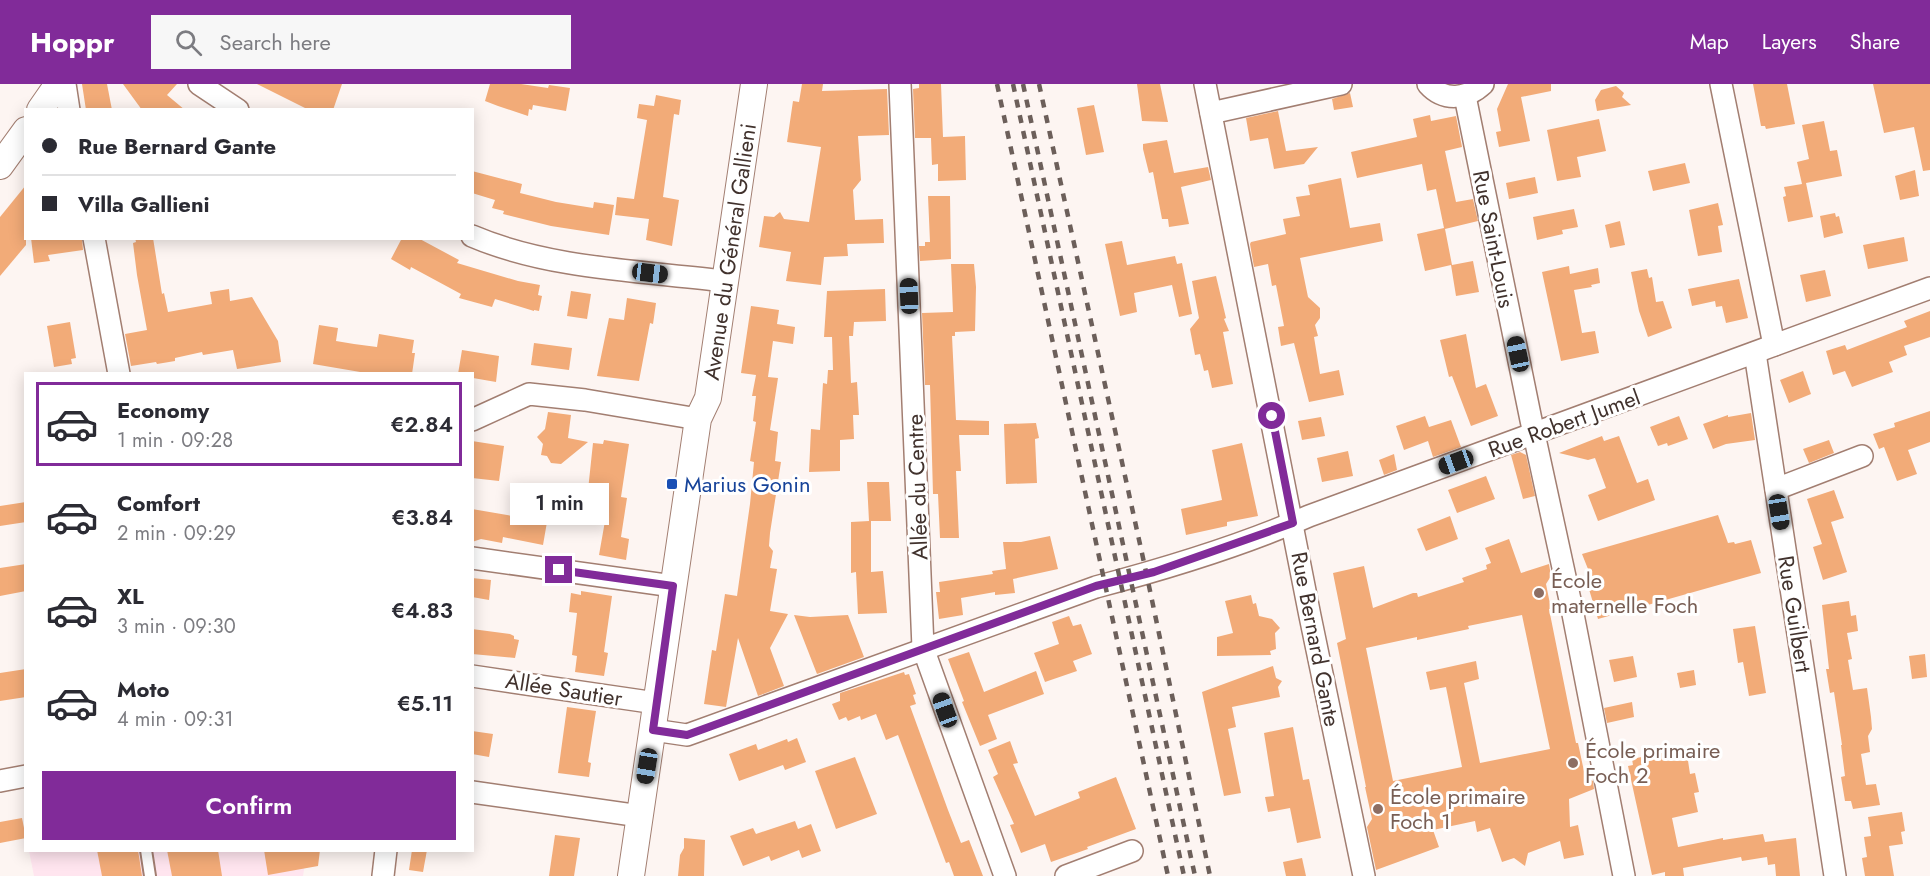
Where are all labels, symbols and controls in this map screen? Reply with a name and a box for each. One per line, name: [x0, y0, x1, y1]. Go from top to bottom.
search box: [151, 15, 571, 69]
text: Hoppr: [30, 22, 115, 63]
icon: search: [172, 26, 205, 59]
text: Search here: [220, 26, 331, 58]
text: Map: [1690, 27, 1729, 57]
text: Layers: [1762, 27, 1817, 57]
text: Share: [1850, 27, 1900, 57]
street label: Avenue du Général Gallieni: [695, 121, 764, 382]
text: Rue Bernard Gante: [78, 130, 276, 162]
street label: Rue Saint-Louis: [1465, 167, 1523, 311]
text: Villa Gallieni: [78, 188, 210, 220]
car: [631, 262, 669, 284]
car: [899, 278, 919, 314]
car: [1505, 335, 1531, 373]
street label: Rue Robert Jumel: [1483, 381, 1645, 465]
text: Economy: [117, 394, 209, 426]
icon: car: [45, 397, 99, 451]
route start: [1258, 402, 1285, 429]
text: €2.84: [391, 408, 453, 440]
street label: Allée du Centre: [898, 413, 936, 561]
text: 1 min · 09:28: [117, 426, 233, 455]
car: [1436, 447, 1476, 477]
place label: Marius Gonin: [684, 468, 811, 500]
marker: Marius Gonin: [665, 477, 679, 491]
callout: 1 min: [510, 483, 608, 525]
text: Comfort: [117, 487, 200, 519]
text: 1 min: [535, 489, 584, 518]
icon: car: [45, 490, 99, 544]
car: [1767, 493, 1791, 531]
text: €3.84: [392, 501, 453, 533]
text: 2 min · 09:29: [117, 519, 236, 548]
street label: Rue Bernard Gante: [1283, 549, 1349, 729]
street label: Rue Guilbert: [1770, 553, 1820, 675]
route end: [545, 556, 572, 583]
place label: École maternelle Foch: [1551, 564, 1698, 621]
text: XL: [117, 580, 144, 612]
icon: car: [45, 583, 99, 637]
marker: École maternelle Foch: [1532, 586, 1546, 600]
text: €4.83: [391, 594, 453, 626]
text: 3 min · 09:30: [117, 612, 236, 641]
street label: Allée Sautier: [503, 664, 625, 714]
text: Moto: [117, 673, 170, 705]
icon: car: [45, 676, 99, 730]
text: €5.11: [397, 687, 453, 719]
car: [930, 690, 960, 730]
text: 4 min · 09:31: [117, 705, 233, 734]
place label: École primaire Foch 2: [1585, 734, 1720, 791]
car: [635, 747, 659, 785]
marker: École primaire Foch 2: [1566, 756, 1580, 770]
button: Confirm: [42, 771, 456, 840]
place label: École primaire Foch 1: [1390, 780, 1525, 837]
marker: École primaire Foch 1: [1371, 802, 1385, 816]

